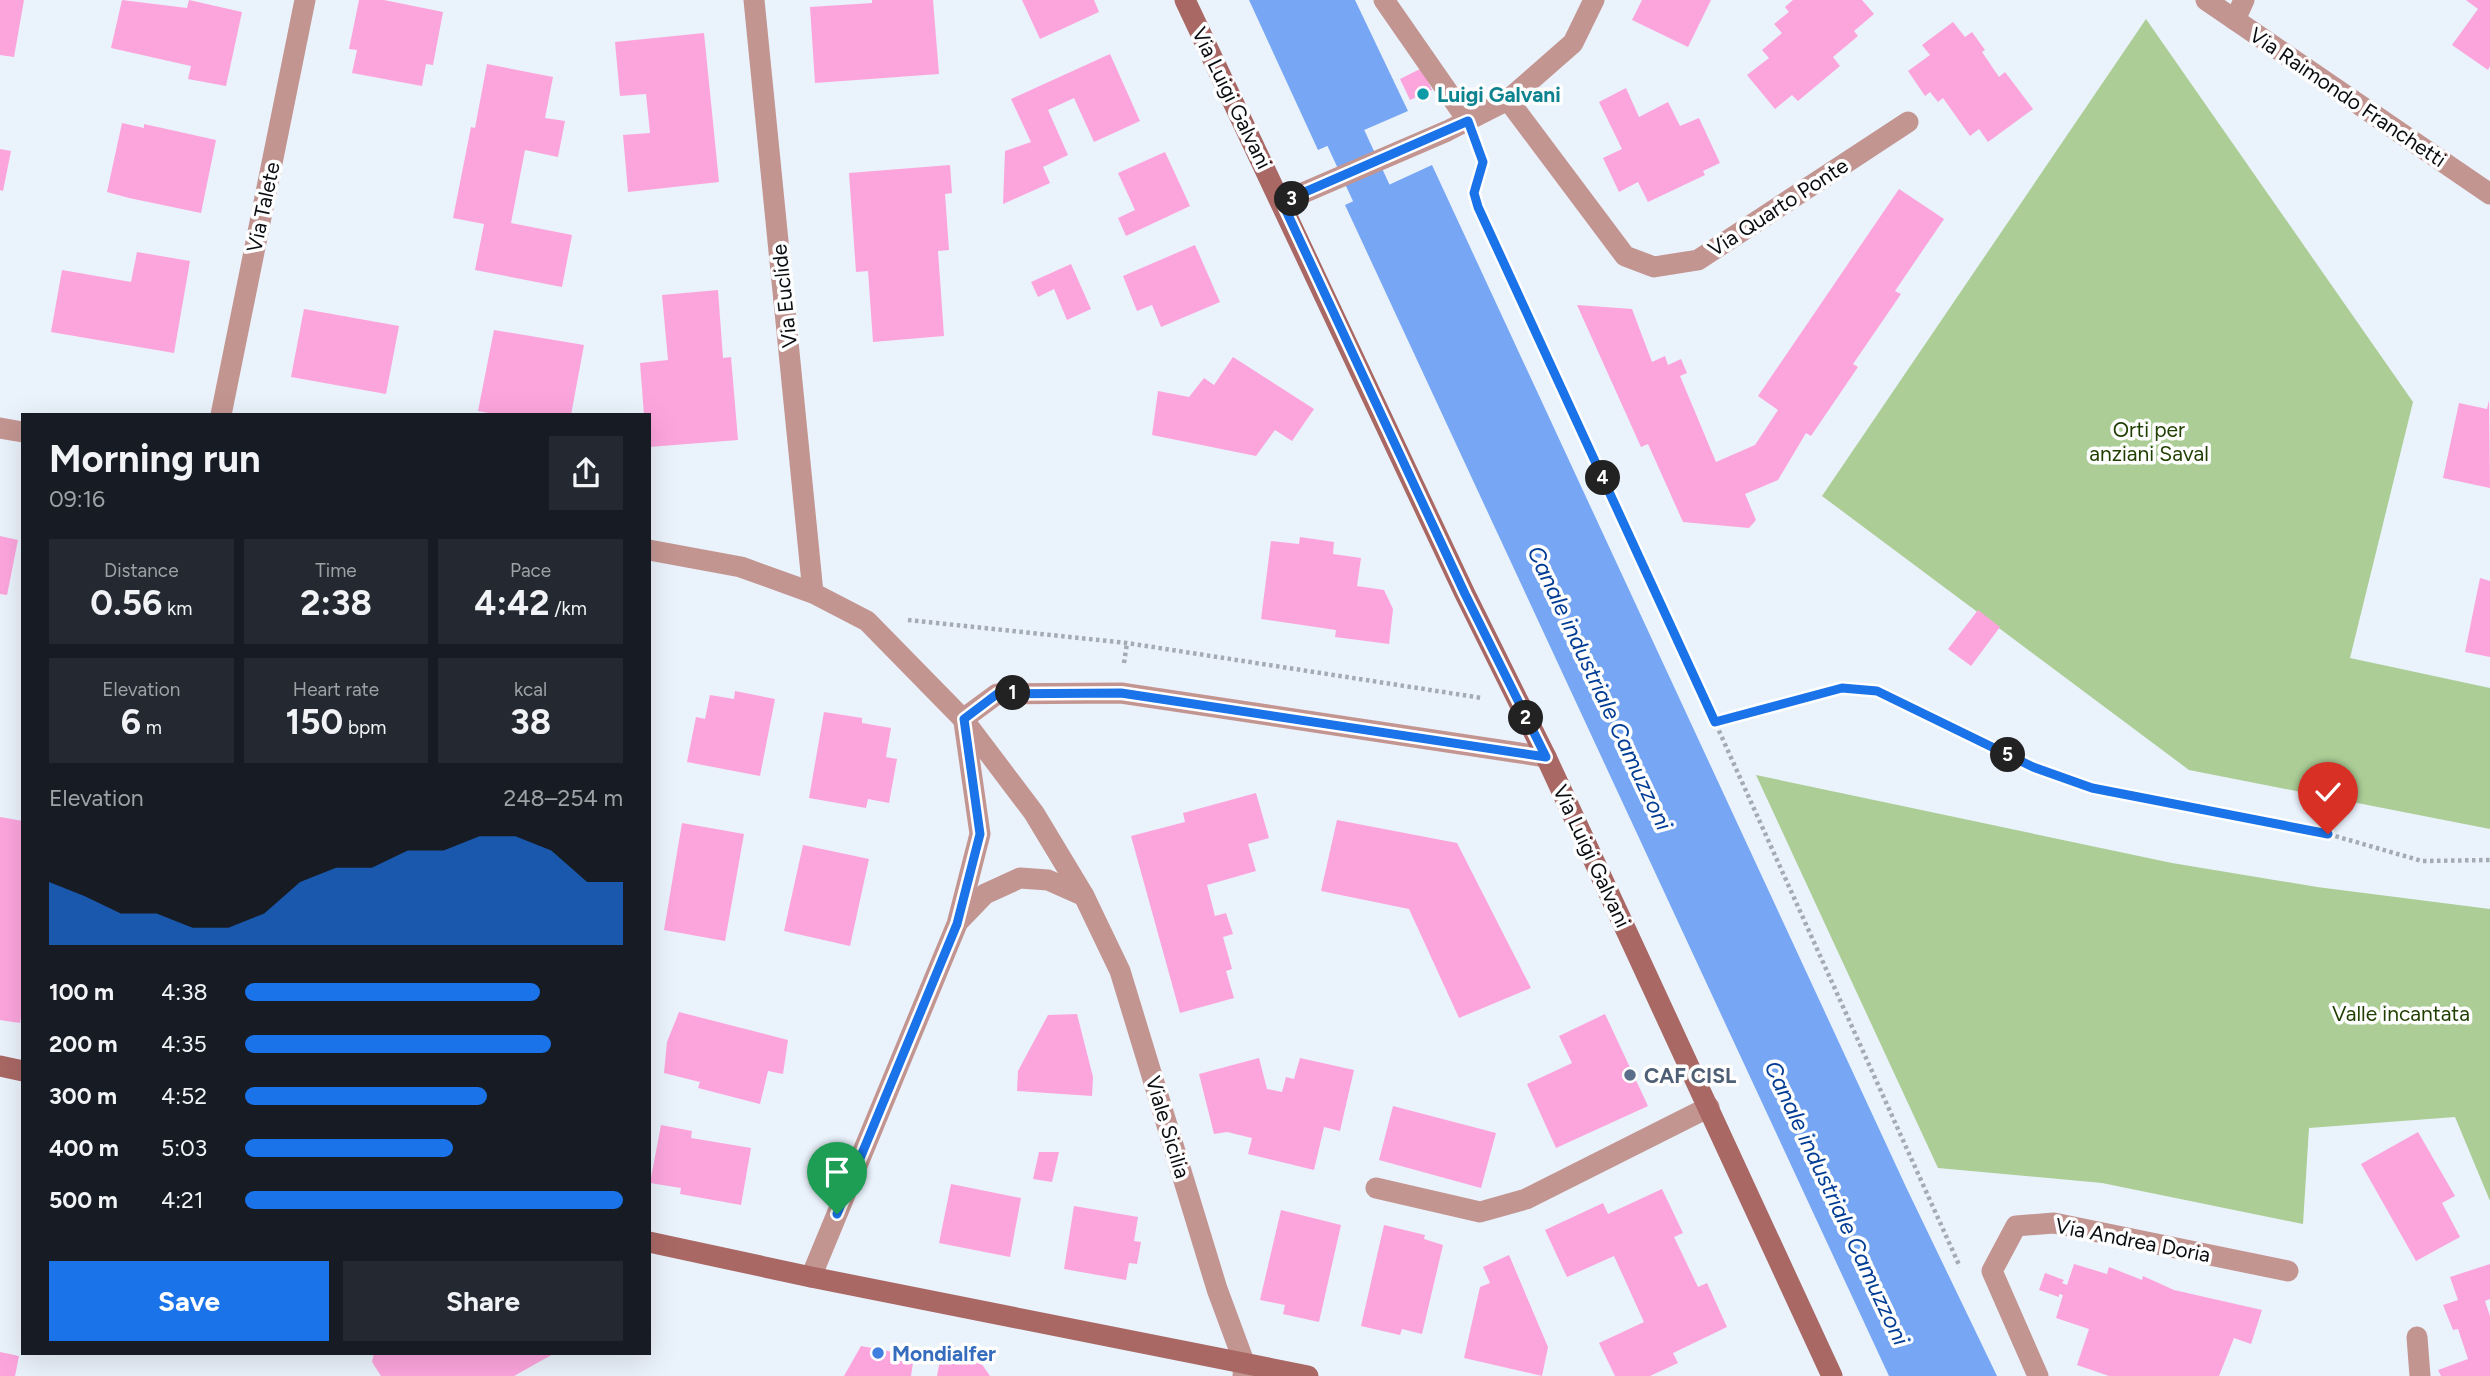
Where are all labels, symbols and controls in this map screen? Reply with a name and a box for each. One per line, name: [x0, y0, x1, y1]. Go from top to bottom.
street label: Via Raimondo Franchetti: [2245, 22, 2451, 172]
street label: Via Luigi Galvani: [1187, 23, 1277, 173]
place label: Luigi Galvani: [1437, 82, 1561, 107]
marker: Luigi Galvani: [1415, 86, 1431, 102]
street label: Via Quarto Ponte: [1703, 152, 1853, 262]
street label: Via Talete: [241, 160, 285, 254]
pin: 3: [1274, 182, 1310, 216]
text: 3: [1286, 187, 1297, 210]
street label: Via Euclide: [766, 243, 802, 349]
park label: Orti per anziani Saval: [2089, 417, 2209, 466]
text: Morning run: [49, 436, 261, 482]
button: share: [549, 436, 623, 510]
pin: 4: [1586, 461, 1620, 496]
text: 4: [1596, 466, 1609, 489]
text: 09:16: [49, 485, 105, 513]
water label: Canale industriale Camuzzoni: [1522, 541, 1679, 835]
text: Distance: [104, 559, 179, 582]
text: Time: [315, 559, 357, 582]
text: Pace: [510, 559, 551, 582]
text: 0.56: [90, 582, 162, 624]
text: 2:38: [300, 582, 372, 624]
text: 4:42: [474, 582, 549, 624]
text: km: [162, 597, 192, 620]
text: /km: [549, 597, 587, 620]
pin: 1: [996, 676, 1030, 710]
text: Elevation: [102, 678, 180, 701]
text: Heart rate: [293, 678, 379, 701]
text: kcal: [514, 678, 547, 701]
text: 1: [1008, 681, 1017, 704]
pin: 2: [1508, 700, 1544, 736]
text: 6: [121, 701, 141, 743]
text: 150: [285, 701, 343, 743]
text: 38: [510, 701, 551, 743]
text: 2: [1520, 706, 1531, 729]
text: m: [141, 716, 162, 739]
text: bpm: [343, 716, 387, 739]
pin: 5: [1990, 738, 2025, 772]
text: 5: [2002, 743, 2013, 766]
pin: [2298, 762, 2358, 834]
icon: check: [2309, 773, 2347, 811]
street label: Via Luigi Galvani: [1548, 781, 1636, 931]
text: Elevation: [49, 784, 144, 812]
text: 248–254 m: [503, 784, 623, 812]
text: 100 m: [49, 978, 114, 1006]
text: 4:38: [161, 978, 208, 1006]
park label: Valle incantata: [2332, 1001, 2470, 1026]
text: 200 m: [49, 1030, 118, 1058]
text: 4:35: [161, 1030, 207, 1058]
water label: Canale industriale Camuzzoni: [1759, 1056, 1916, 1350]
place label: CAF CISL: [1644, 1063, 1736, 1088]
marker: CAF CISL: [1622, 1067, 1638, 1083]
street label: Viale Sicilia: [1141, 1073, 1195, 1181]
text: 300 m: [49, 1082, 117, 1110]
text: 4:52: [161, 1082, 207, 1110]
text: 400 m: [49, 1134, 119, 1162]
text: 5:03: [161, 1134, 207, 1162]
pin: [807, 1142, 867, 1214]
icon: arrive: [818, 1153, 856, 1191]
text: 500 m: [49, 1186, 118, 1214]
text: 4:21: [161, 1186, 203, 1214]
street label: Via Andrea Doria: [2053, 1213, 2213, 1267]
button: Save: [49, 1261, 329, 1341]
button: Share: [343, 1261, 623, 1341]
place label: Mondialfer: [892, 1341, 996, 1366]
marker: Mondialfer: [870, 1345, 886, 1361]

